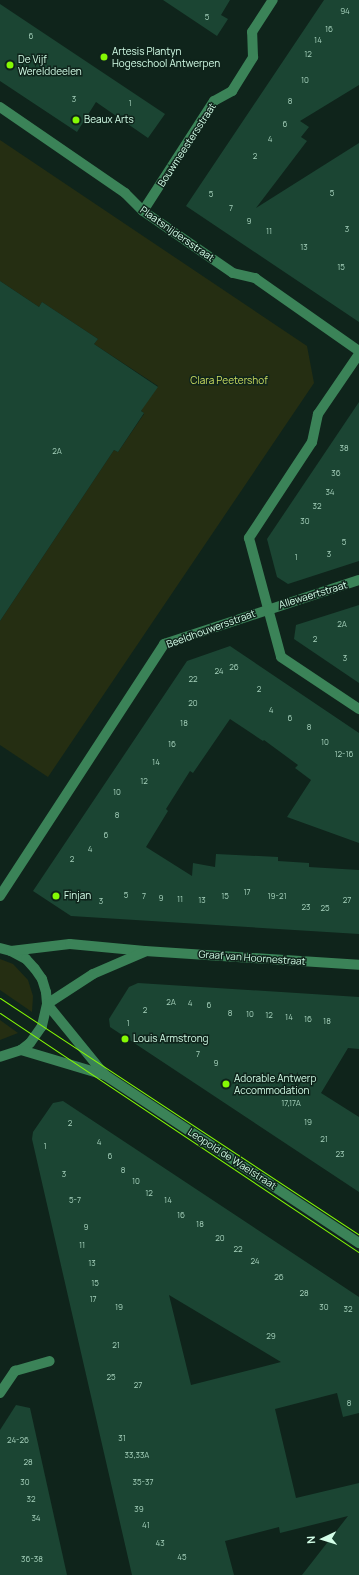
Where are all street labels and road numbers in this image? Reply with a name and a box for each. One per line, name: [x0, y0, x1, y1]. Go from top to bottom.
street label: Bouwmeestersstraat: [156, 101, 218, 189]
street label: Plaatsnijdersstraat: [138, 204, 216, 264]
street label: Allewaertstraat: [277, 579, 349, 611]
street label: Beeldhouwersstraat: [165, 607, 257, 651]
street label: Graaf van Hoornestraat: [198, 948, 306, 968]
street label: Leopold de Waelstraat: [185, 1126, 279, 1192]

